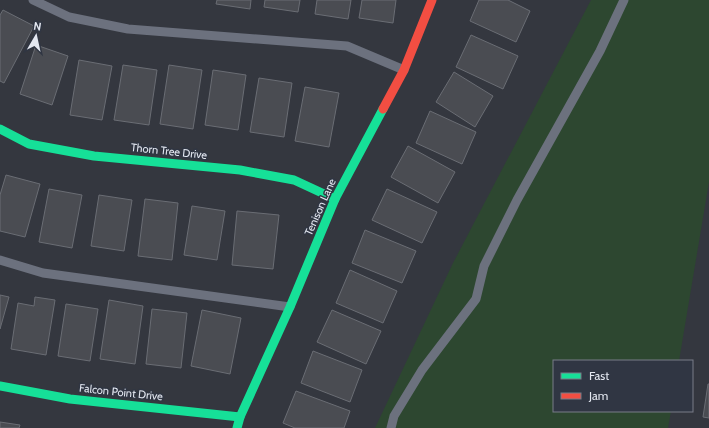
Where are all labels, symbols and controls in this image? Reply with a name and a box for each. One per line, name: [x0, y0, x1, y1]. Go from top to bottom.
north arrow: [16, 16, 56, 56]
text: N: [33, 19, 43, 34]
street label: Thorn Tree Drive: [130, 140, 208, 162]
street label: Tenison Lane: [301, 176, 339, 238]
legend: [553, 360, 693, 412]
text: Fast: [589, 368, 609, 383]
street label: Falcon Point Drive: [78, 381, 164, 403]
text: Jam: [588, 388, 608, 403]

